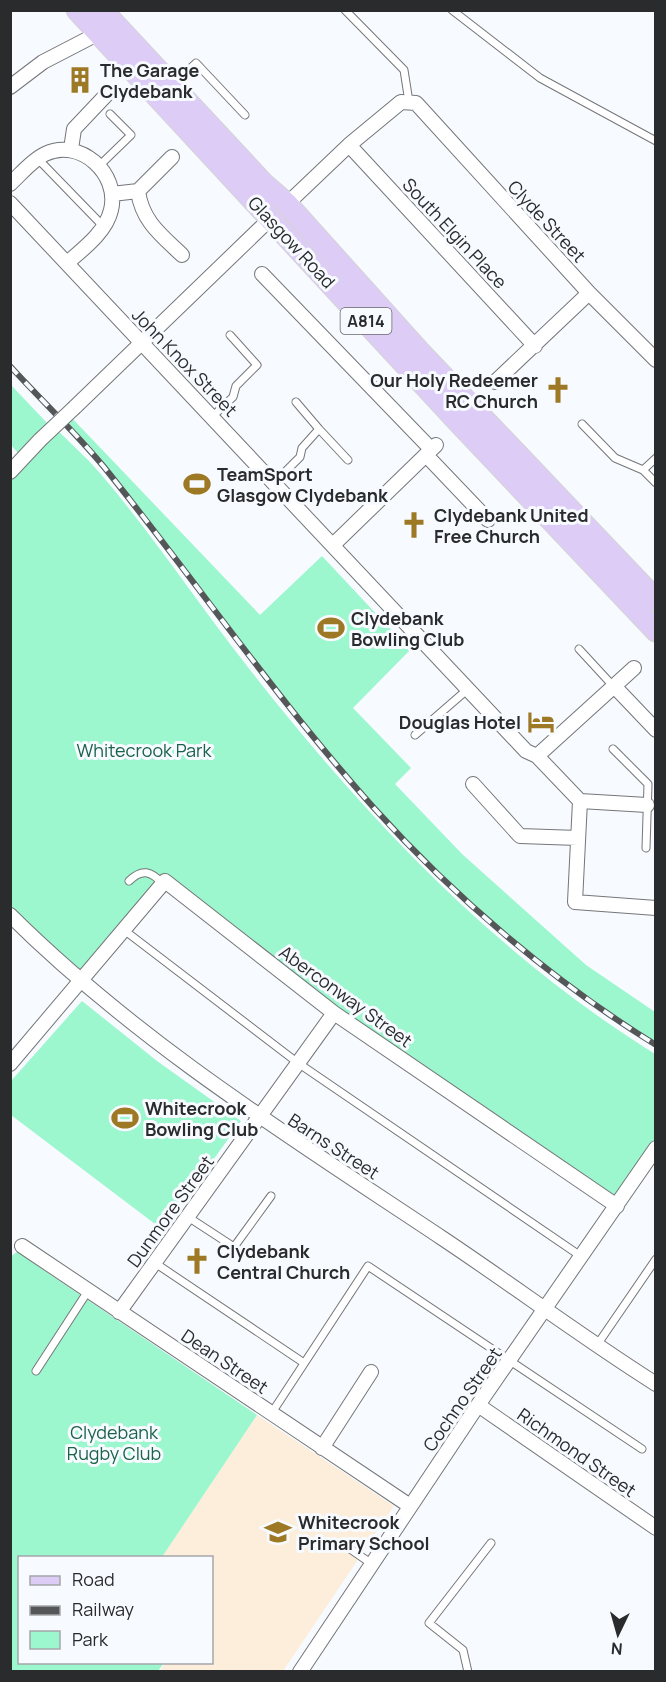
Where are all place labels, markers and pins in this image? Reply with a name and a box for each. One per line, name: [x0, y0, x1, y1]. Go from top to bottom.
place label: The Garage Clydebank: [100, 58, 200, 103]
building icon: The Garage Clydebank: [65, 65, 95, 95]
place label: Our Holy Redeemer RC Church: [370, 368, 538, 413]
church icon: Our Holy Redeemer RC Church: [543, 375, 573, 405]
place label: TeamSport Glasgow Clydebank: [217, 462, 389, 507]
sports icon: TeamSport Glasgow Clydebank: [182, 469, 212, 499]
place label: Clydebank United Free Church: [434, 503, 589, 548]
church icon: Clydebank United Free Church: [399, 510, 429, 540]
place label: Clydebank Bowling Club: [351, 606, 464, 651]
sports icon: Clydebank Bowling Club: [316, 613, 346, 643]
hotel icon: Douglas Hotel: [526, 707, 556, 737]
place label: Douglas Hotel: [399, 710, 521, 734]
place label: Whitecrook Bowling Club: [145, 1096, 258, 1141]
sports icon: Whitecrook Bowling Club: [110, 1103, 140, 1133]
place label: Clydebank Central Church: [217, 1239, 350, 1284]
church icon: Clydebank Central Church: [182, 1246, 212, 1276]
place label: Whitecrook Primary School: [298, 1510, 430, 1555]
school or university icon: Whitecrook Primary School: [263, 1517, 293, 1547]

